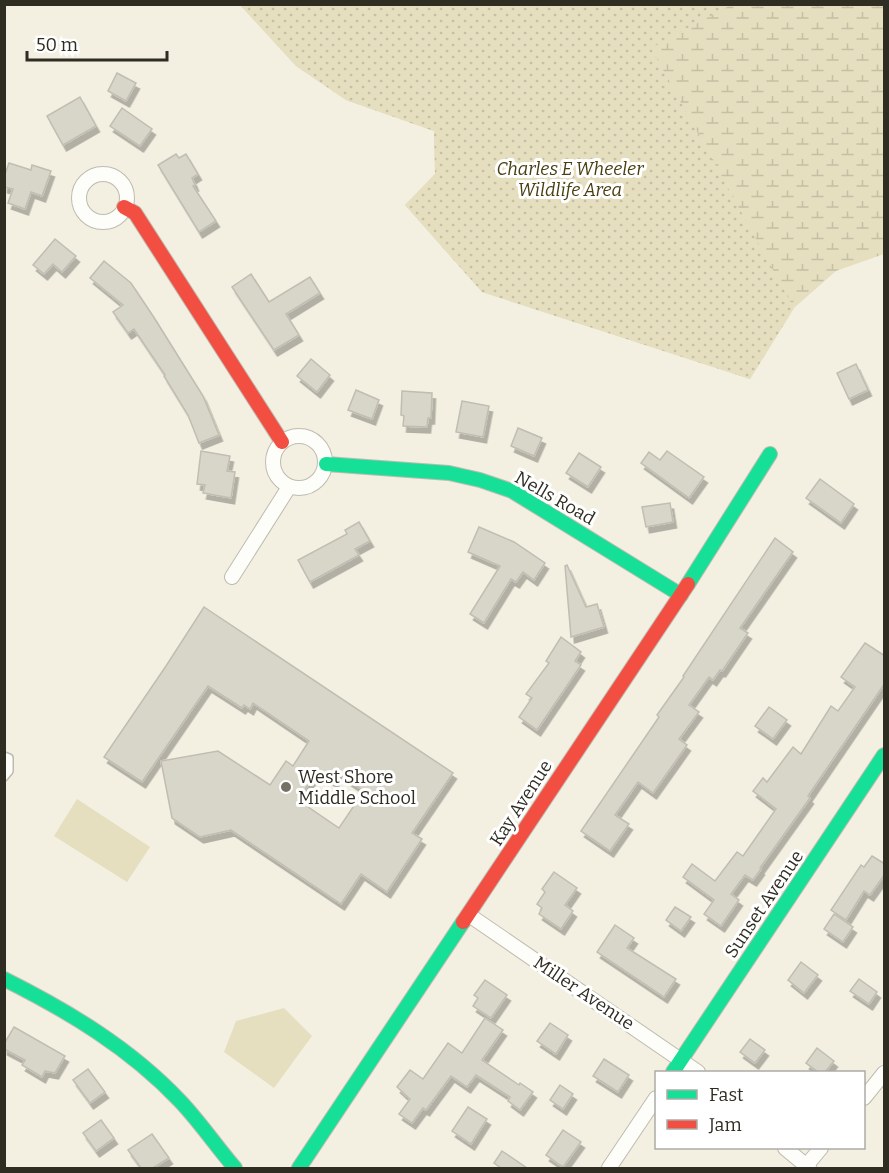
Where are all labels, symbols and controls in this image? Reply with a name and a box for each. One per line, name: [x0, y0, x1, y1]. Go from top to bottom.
scale bar: [27, 24, 166, 62]
text: 50 m: [36, 34, 78, 56]
park label: Charles E Wheeler Wildlife Area: [497, 158, 644, 201]
street label: Nells Road: [511, 466, 599, 530]
street label: Kay Avenue: [485, 756, 557, 850]
place label: West Shore Middle School: [298, 766, 416, 809]
marker: West Shore Middle School: [279, 780, 293, 794]
street label: Sunset Avenue: [720, 846, 808, 962]
street label: Miller Avenue: [530, 951, 638, 1035]
legend: [655, 1071, 865, 1149]
text: Fast: [709, 1084, 744, 1106]
text: Jam: [708, 1114, 742, 1136]

